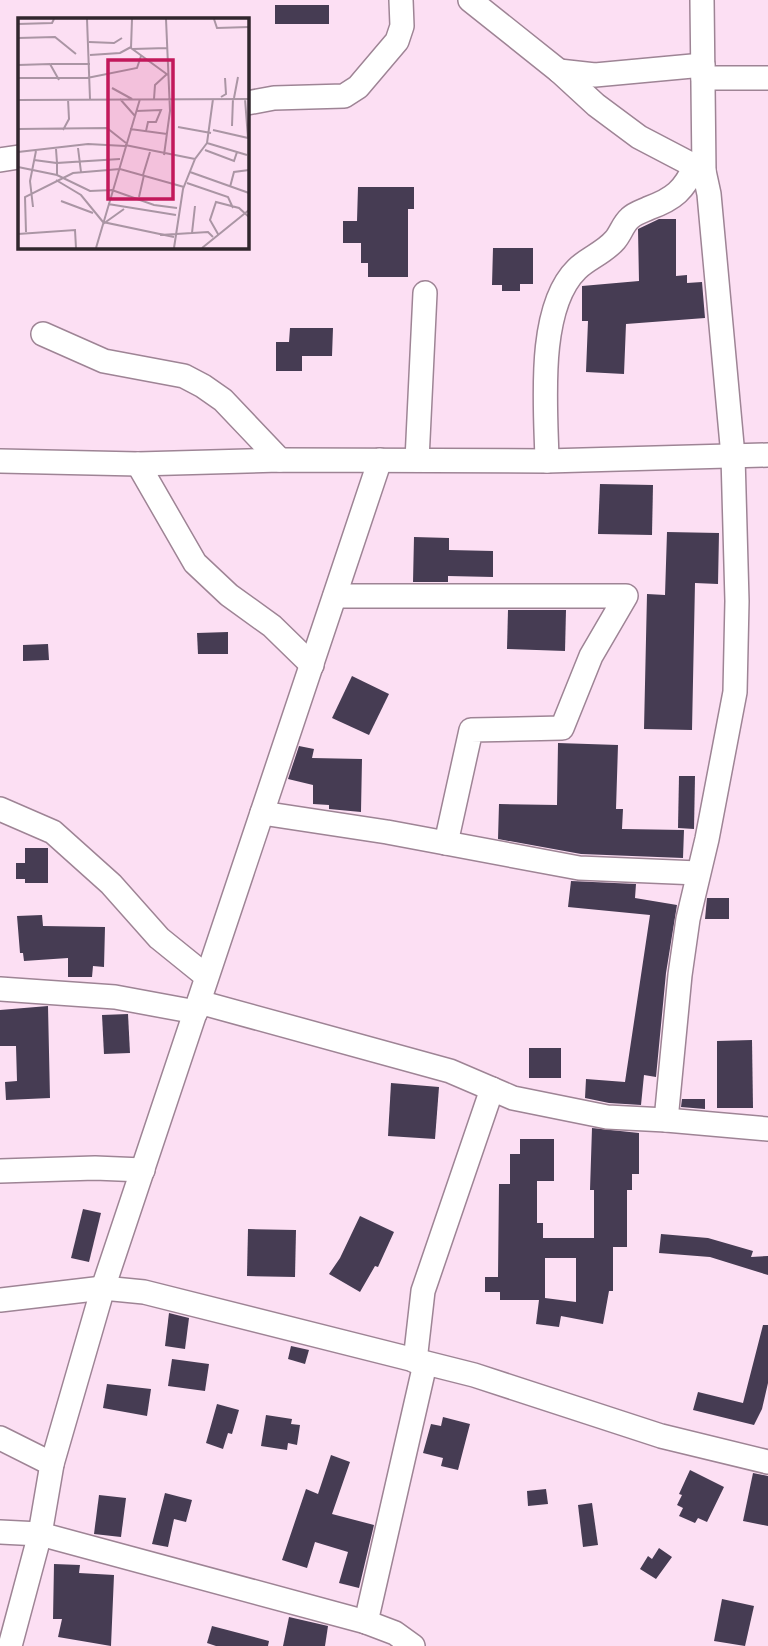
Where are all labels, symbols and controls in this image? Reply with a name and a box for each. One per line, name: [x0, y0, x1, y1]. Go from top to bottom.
inset map: [18, 18, 248, 248]

